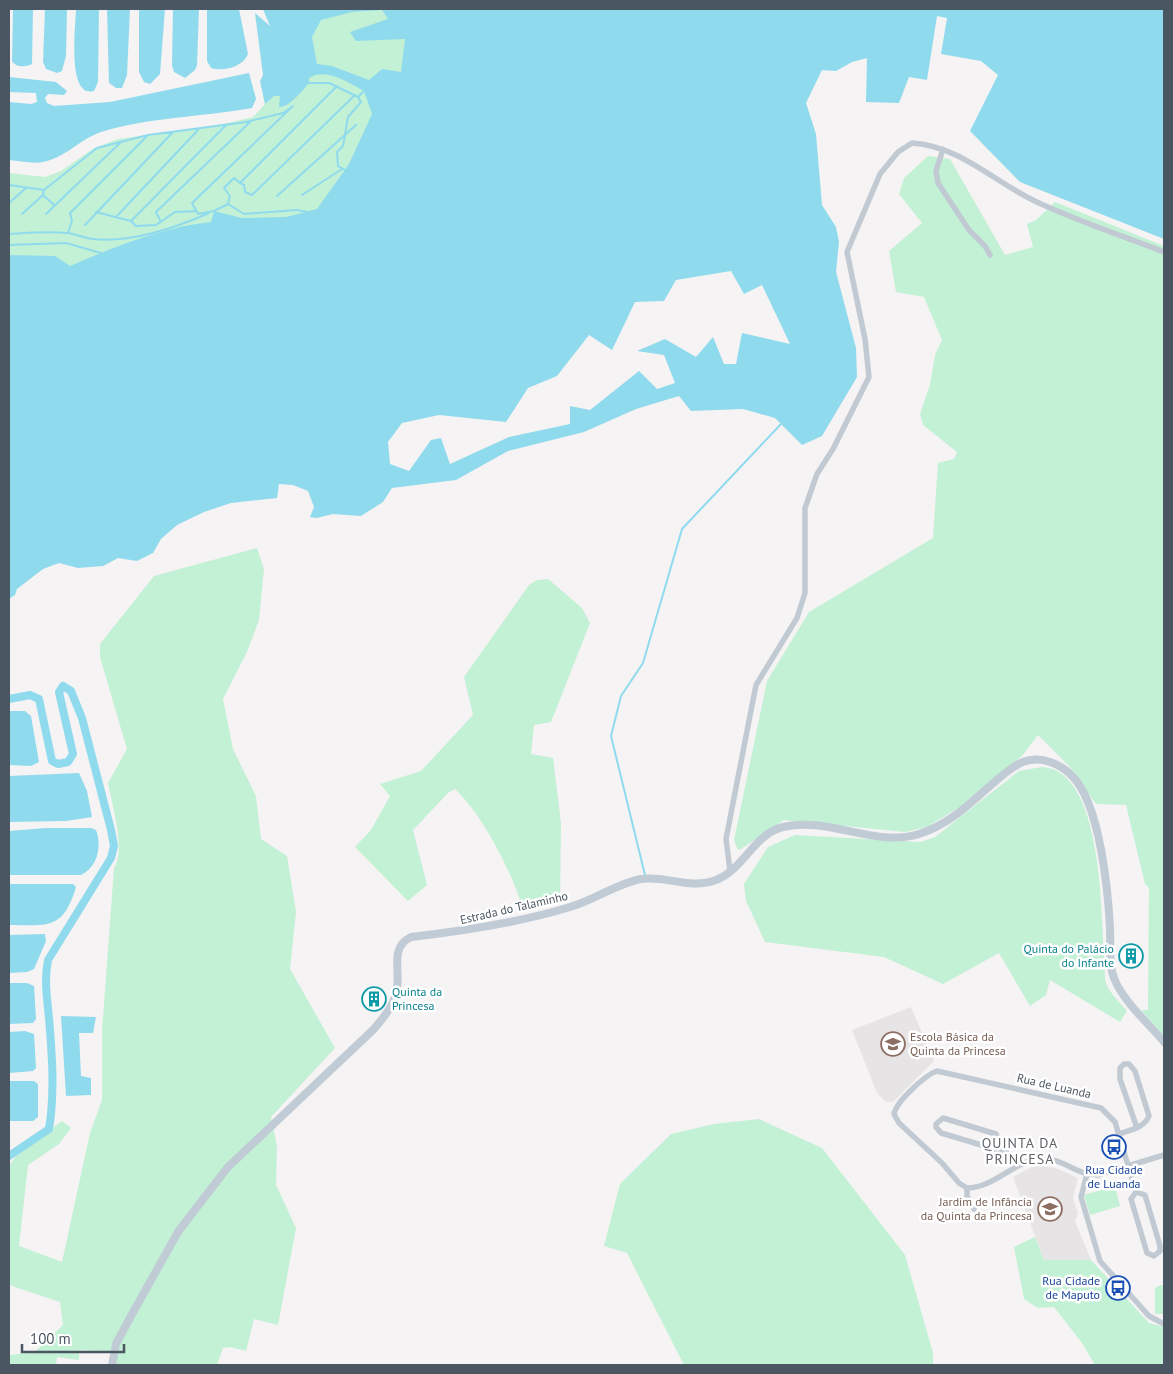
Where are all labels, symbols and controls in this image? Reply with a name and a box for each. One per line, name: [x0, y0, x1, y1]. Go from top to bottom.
street label: Estrada do Talaminho: [458, 888, 569, 927]
place label: Quinta do Palácio do Infante: [1023, 941, 1114, 970]
building icon: Quinta do Palácio do Infante: [1118, 943, 1144, 969]
place label: Quinta da Princesa: [392, 984, 442, 1013]
building icon: Quinta da Princesa: [361, 986, 387, 1012]
place label: Escola Básica da Quinta da Princesa: [910, 1029, 1006, 1058]
school or university icon: Escola Básica da Quinta da Princesa: [880, 1031, 906, 1057]
street label: Rua de Luanda: [1016, 1070, 1093, 1101]
district label: QUINTA DA PRINCESA: [982, 1134, 1058, 1168]
bus stop icon: Rua Cidade de Luanda: [1101, 1134, 1127, 1160]
place label: Rua Cidade de Luanda: [1085, 1162, 1143, 1191]
place label: Jardim de Infância da Quinta da Princesa: [921, 1194, 1032, 1223]
school or university icon: Jardim de Infância da Quinta da Princesa: [1037, 1196, 1063, 1222]
place label: Rua Cidade de Maputo: [1042, 1273, 1100, 1302]
bus stop icon: Rua Cidade de Maputo: [1105, 1275, 1131, 1301]
scale bar: [22, 1322, 125, 1354]
text: 100 m: [30, 1329, 71, 1348]

